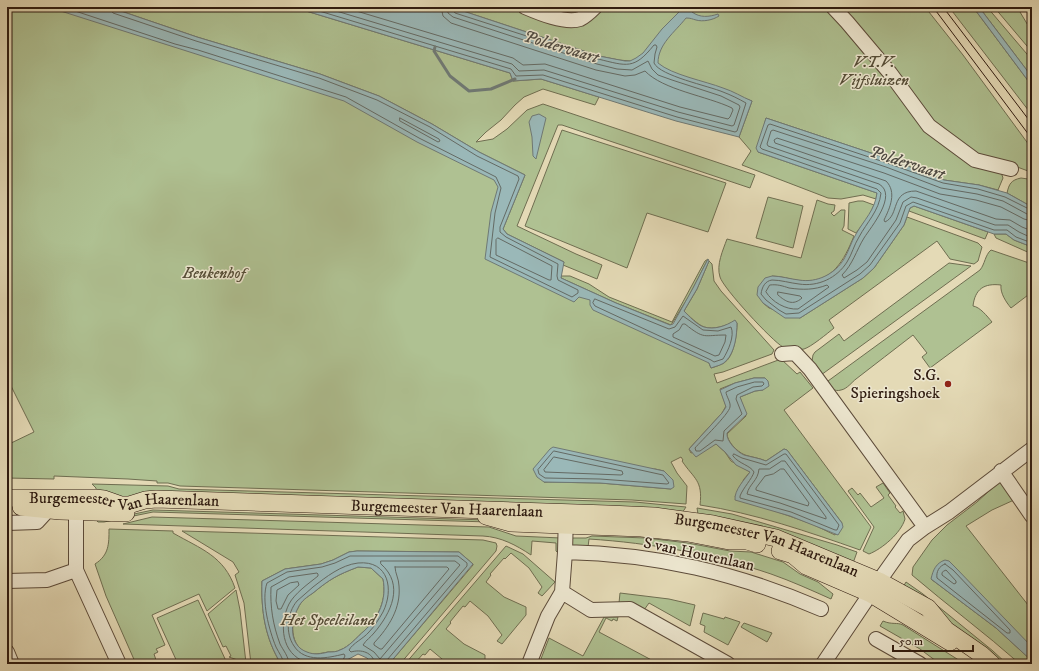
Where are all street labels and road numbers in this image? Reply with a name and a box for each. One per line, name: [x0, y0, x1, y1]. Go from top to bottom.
street label: Burgemeester Van Haarenlaan: [29, 488, 220, 515]
street label: Burgemeester Van Haarenlaan: [350, 495, 544, 522]
street label: Burgemeester Van Haarenlaan: [673, 509, 863, 582]
street label: S van Houtenlaan: [642, 532, 757, 576]

